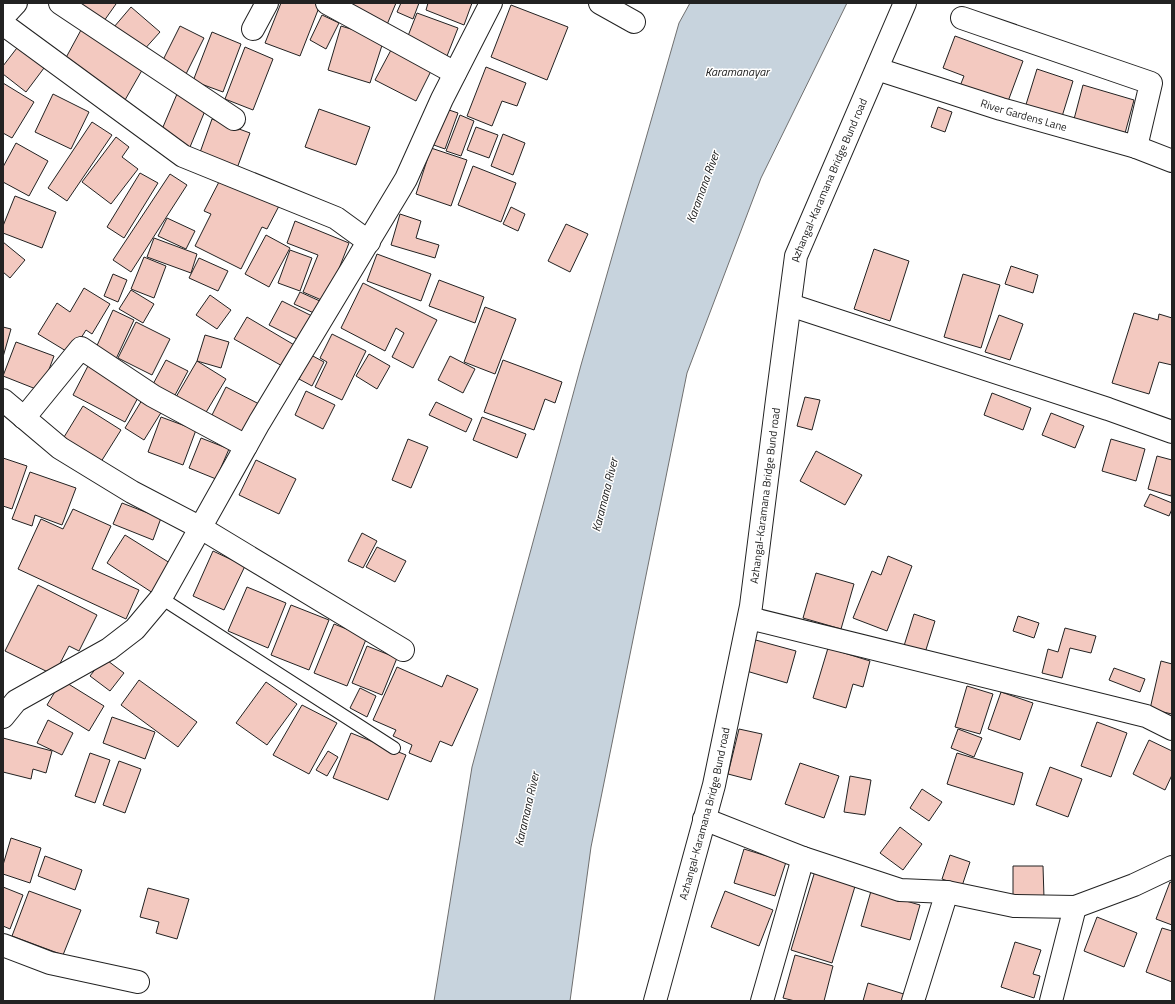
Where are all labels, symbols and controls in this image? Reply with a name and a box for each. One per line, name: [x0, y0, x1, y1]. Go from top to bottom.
water label: Karamanayar: [705, 62, 771, 81]
street label: River Gardens Lane: [979, 95, 1069, 135]
street label: Azhangal-Karamana Bridge Bund road: [787, 96, 871, 263]
water label: Karamana River: [681, 146, 725, 226]
street label: Azhangal-Karamana Bridge Bund road: [746, 406, 784, 585]
water label: Karamana River: [586, 454, 623, 534]
street label: Azhangal-Karamana Bridge Bund road: [675, 726, 734, 901]
water label: Karamana River: [509, 768, 545, 848]

